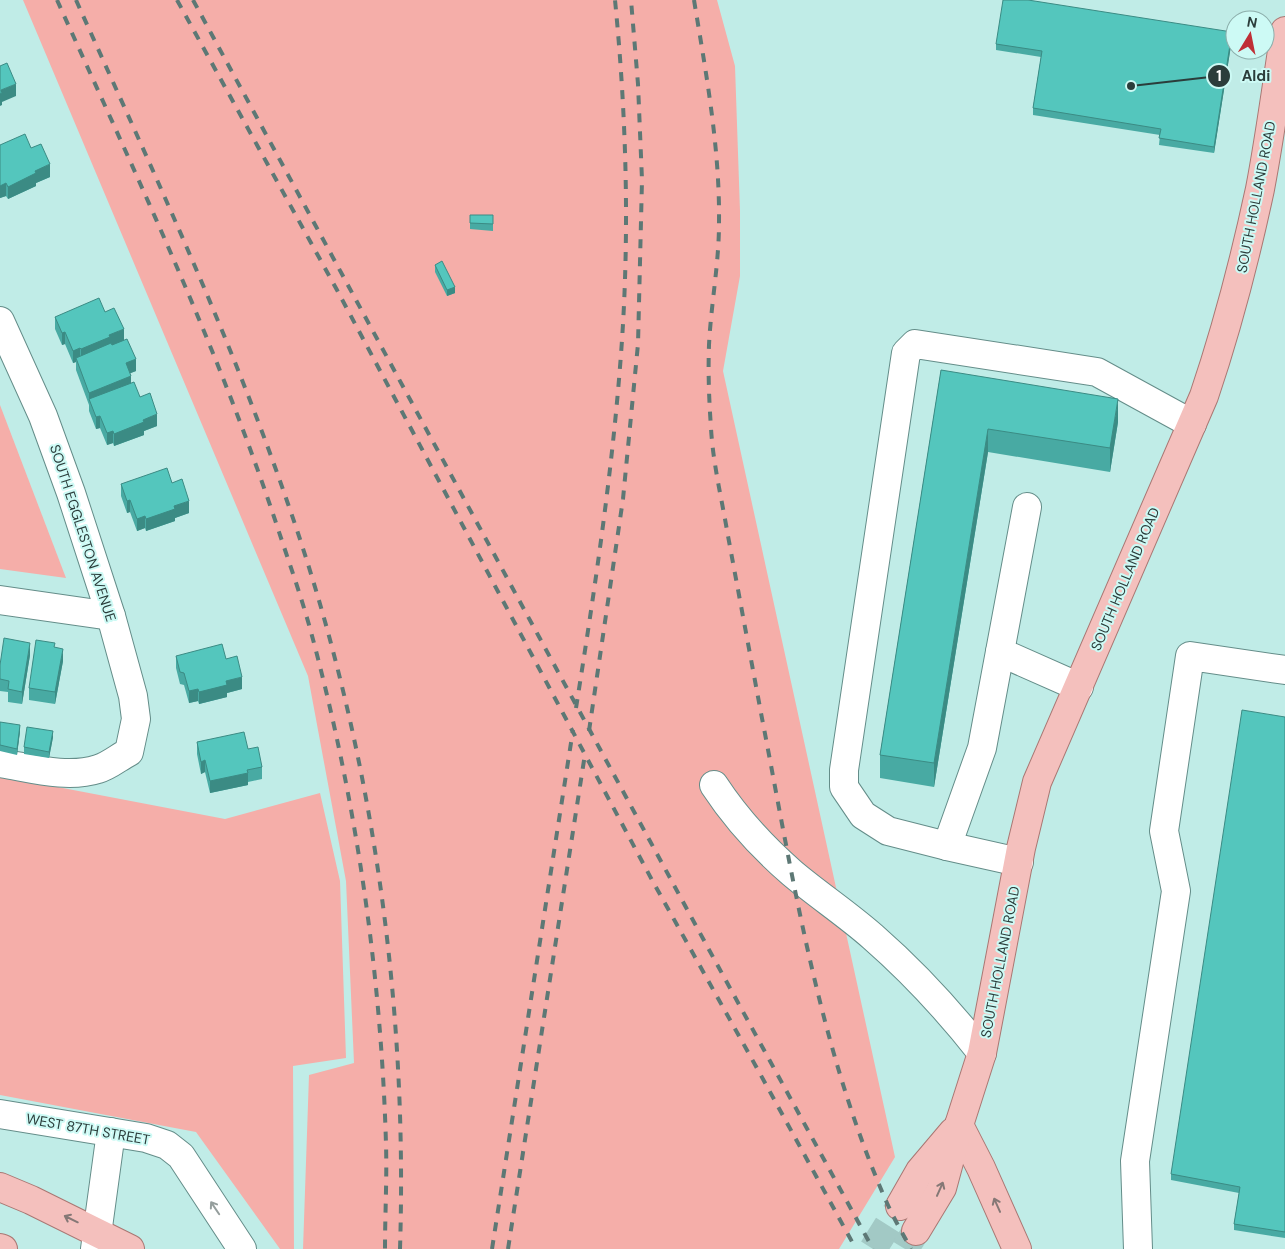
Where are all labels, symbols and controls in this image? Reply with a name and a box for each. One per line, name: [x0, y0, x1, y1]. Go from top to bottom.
north arrow: [1225, 10, 1275, 60]
text: N: [1246, 12, 1259, 32]
callout: Aldi: [1206, 61, 1280, 91]
text: 1: [1216, 66, 1222, 86]
text: Aldi: [1242, 66, 1270, 86]
street label: SOUTH HOLLAND ROAD: [1232, 120, 1280, 274]
street label: SOUTH EGGLESTON AVENUE: [46, 442, 120, 624]
street label: SOUTH HOLLAND ROAD: [1087, 505, 1163, 653]
street label: SOUTH HOLLAND ROAD: [976, 885, 1024, 1039]
street label: WEST 87TH STREET: [25, 1109, 151, 1149]
one-way arrow: [936, 1182, 946, 1197]
one-way arrow: [992, 1198, 1002, 1213]
one-way arrow: [210, 1202, 220, 1216]
one-way arrow: [64, 1214, 79, 1224]

